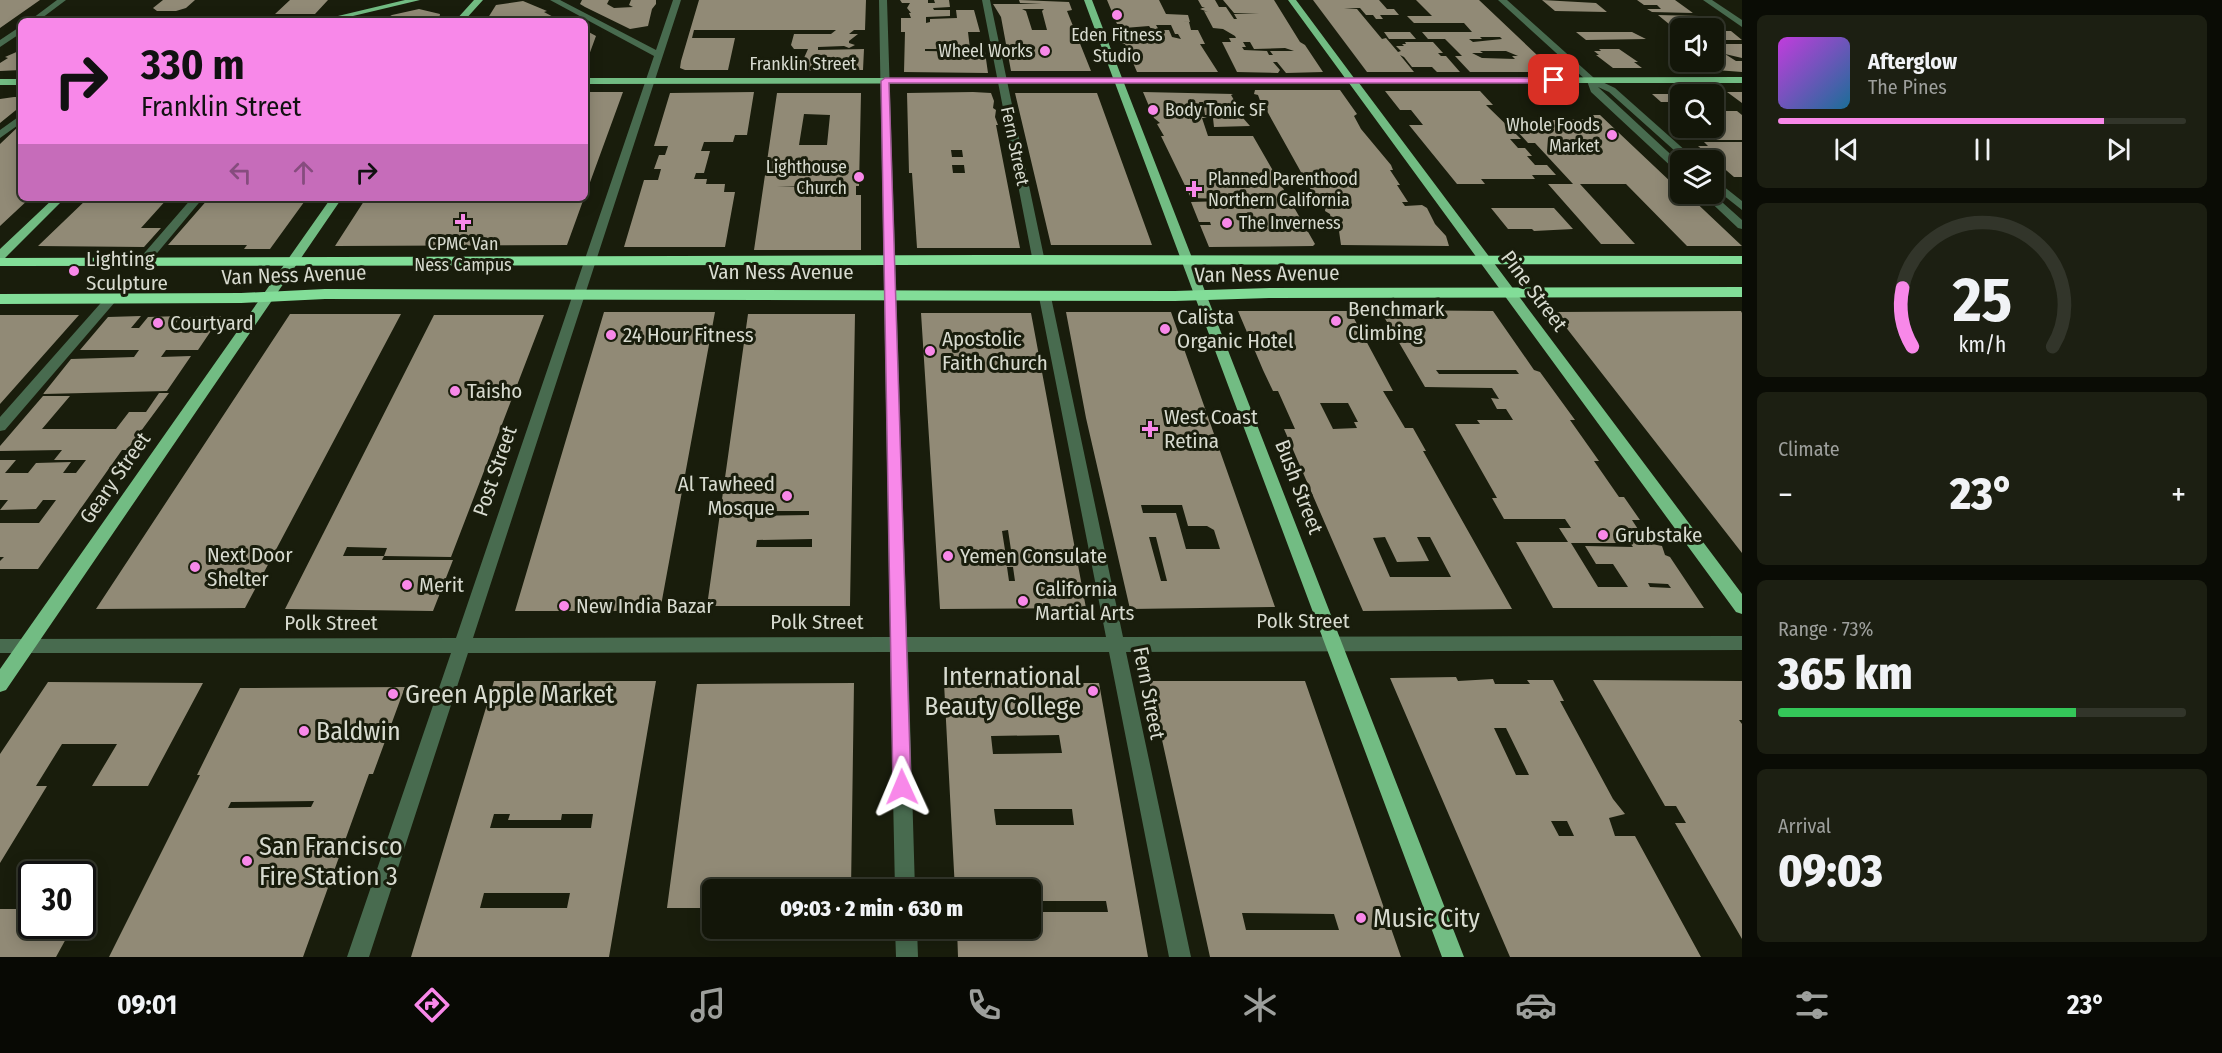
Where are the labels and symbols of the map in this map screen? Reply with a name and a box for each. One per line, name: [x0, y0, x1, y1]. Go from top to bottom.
marker: Eden Fitness Studio: [1110, 8, 1124, 22]
place label: Eden Fitness Studio: [1071, 24, 1163, 67]
place label: Wheel Works: [938, 40, 1033, 62]
marker: Wheel Works: [1038, 44, 1052, 58]
street label: Franklin Street: [750, 53, 857, 75]
pin: [1528, 54, 1579, 105]
place label: Body Tonic SF: [1165, 99, 1266, 121]
marker: Body Tonic SF: [1146, 103, 1160, 117]
street label: Fern Street: [996, 104, 1034, 188]
place label: Whole Foods Market: [1506, 114, 1600, 157]
marker: Whole Foods Market: [1605, 128, 1619, 142]
place label: Lighthouse Church: [766, 156, 847, 199]
place label: Planned Parenthood Northern California: [1208, 168, 1358, 211]
marker: Lighthouse Church: [852, 170, 866, 184]
marker: Planned Parenthood Northern California: [1185, 180, 1203, 198]
place label: The Inverness: [1239, 212, 1341, 234]
marker: CPMC Van Ness Campus: [454, 213, 472, 231]
marker: The Inverness: [1220, 216, 1234, 230]
place label: CPMC Van Ness Campus: [414, 233, 512, 276]
place label: Lighting Sculpture: [86, 246, 168, 296]
street label: Pine Street: [1495, 246, 1573, 337]
street label: Van Ness Avenue: [221, 259, 367, 291]
street label: Van Ness Avenue: [708, 259, 854, 285]
street label: Van Ness Avenue: [1194, 260, 1340, 288]
marker: Lighting Sculpture: [67, 264, 81, 278]
place label: Benchmark Climbing: [1348, 296, 1445, 346]
place label: Calista Organic Hotel: [1177, 304, 1294, 354]
place label: Courtyard: [170, 310, 254, 336]
marker: Benchmark Climbing: [1329, 314, 1343, 328]
marker: Courtyard: [151, 316, 165, 330]
place label: 24 Hour Fitness: [623, 322, 754, 348]
marker: Calista Organic Hotel: [1158, 322, 1172, 336]
place label: Apostolic Faith Church: [942, 326, 1048, 376]
marker: 24 Hour Fitness: [604, 328, 618, 342]
marker: Apostolic Faith Church: [923, 344, 937, 358]
place label: Taisho: [467, 378, 522, 404]
marker: Taisho: [448, 384, 462, 398]
place label: West Coast Retina: [1164, 404, 1258, 454]
marker: West Coast Retina: [1141, 420, 1159, 438]
street label: Post Street: [467, 422, 523, 520]
street label: Geary Street: [74, 427, 156, 529]
street label: Bush Street: [1269, 436, 1329, 538]
place label: Al Tawheed Mosque: [678, 471, 775, 521]
marker: Al Tawheed Mosque: [780, 489, 794, 503]
place label: Grubstake: [1615, 522, 1702, 548]
marker: Grubstake: [1596, 528, 1610, 542]
place label: Next Door Shelter: [207, 542, 293, 592]
place label: Yemen Consulate: [960, 543, 1107, 569]
marker: Yemen Consulate: [941, 549, 955, 563]
marker: Next Door Shelter: [188, 560, 202, 574]
place label: Merit: [419, 572, 464, 598]
place label: California Martial Arts: [1035, 576, 1135, 626]
marker: Merit: [400, 578, 414, 592]
place label: New India Bazar: [576, 593, 714, 619]
marker: California Martial Arts: [1016, 594, 1030, 608]
marker: New India Bazar: [557, 599, 571, 613]
street label: Polk Street: [1256, 608, 1350, 634]
street label: Polk Street: [770, 609, 864, 635]
street label: Polk Street: [284, 610, 378, 636]
street label: Fern Street: [1127, 644, 1171, 742]
place label: International Beauty College: [924, 661, 1081, 722]
place label: Green Apple Market: [405, 679, 615, 710]
marker: International Beauty College: [1086, 684, 1100, 698]
marker: Green Apple Market: [386, 687, 400, 701]
place label: Baldwin: [316, 716, 401, 747]
marker: Baldwin: [297, 724, 311, 738]
position arrow: [870, 755, 934, 819]
place label: San Francisco Fire Station 3: [259, 831, 403, 892]
marker: San Francisco Fire Station 3: [240, 854, 254, 868]
speed limit sign: 30: [18, 861, 96, 939]
place label: Music City: [1373, 903, 1480, 934]
marker: Music City: [1354, 911, 1368, 925]

